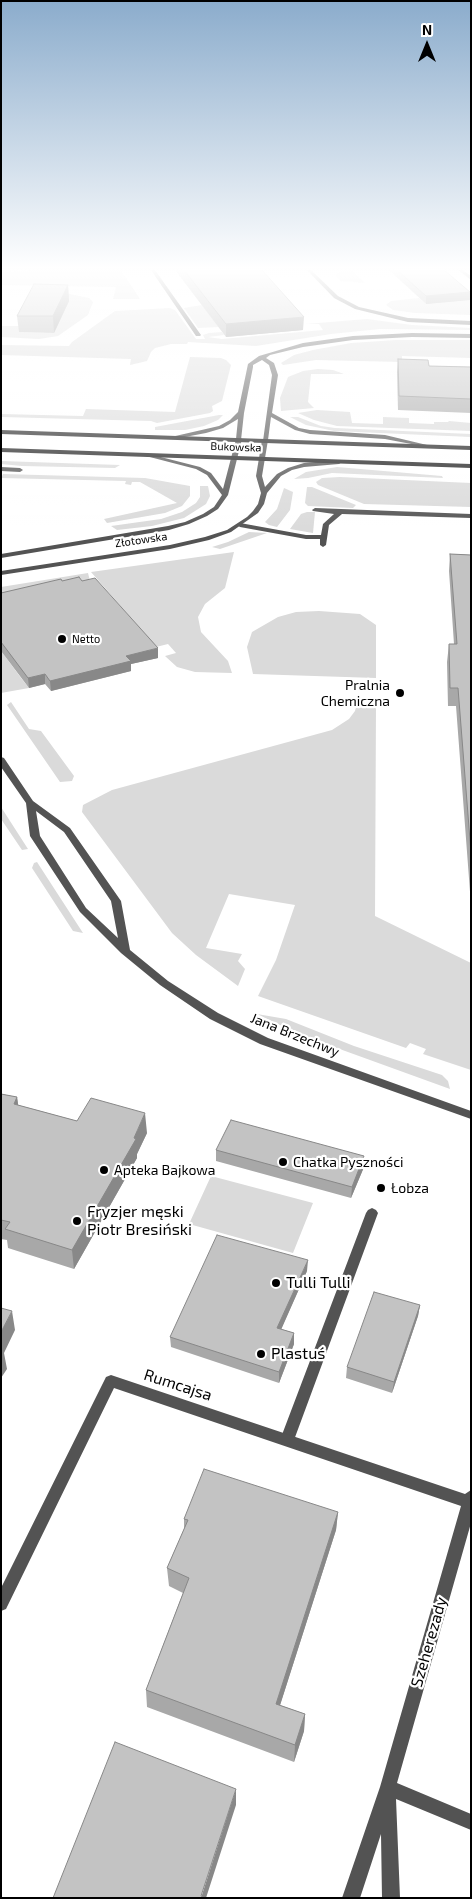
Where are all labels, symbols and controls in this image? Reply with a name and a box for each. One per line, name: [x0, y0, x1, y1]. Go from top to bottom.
north arrow: [402, 20, 452, 70]
text: N: [422, 21, 432, 38]
street label: Bukowska: [210, 440, 262, 454]
street label: Złotowska: [114, 530, 168, 550]
place label: Netto: [72, 632, 100, 646]
marker: Netto: [56, 633, 68, 645]
place label: Pralnia Chemiczna: [321, 677, 390, 710]
marker: Pralnia Chemiczna: [394, 687, 406, 699]
street label: Jana Brzechwy: [248, 1010, 342, 1060]
place label: Chatka Pyszności: [293, 1154, 404, 1170]
marker: Chatka Pyszności: [277, 1156, 289, 1168]
place label: Apteka Bajkowa: [114, 1162, 215, 1178]
marker: Apteka Bajkowa: [98, 1164, 110, 1176]
place label: Łobza: [391, 1180, 429, 1196]
marker: Łobza: [375, 1182, 387, 1194]
place label: Fryzjer męski Piotr Bresiński: [87, 1202, 192, 1240]
marker: Fryzjer męski Piotr Bresiński: [71, 1215, 83, 1227]
place label: Tulli Tulli: [286, 1273, 350, 1293]
marker: Tulli Tulli: [270, 1277, 282, 1289]
place label: Plastuś: [271, 1344, 325, 1364]
marker: Plastuś: [255, 1348, 267, 1360]
street label: Rumcajsa: [141, 1365, 215, 1405]
street label: Szeherezady: [407, 1595, 451, 1689]

